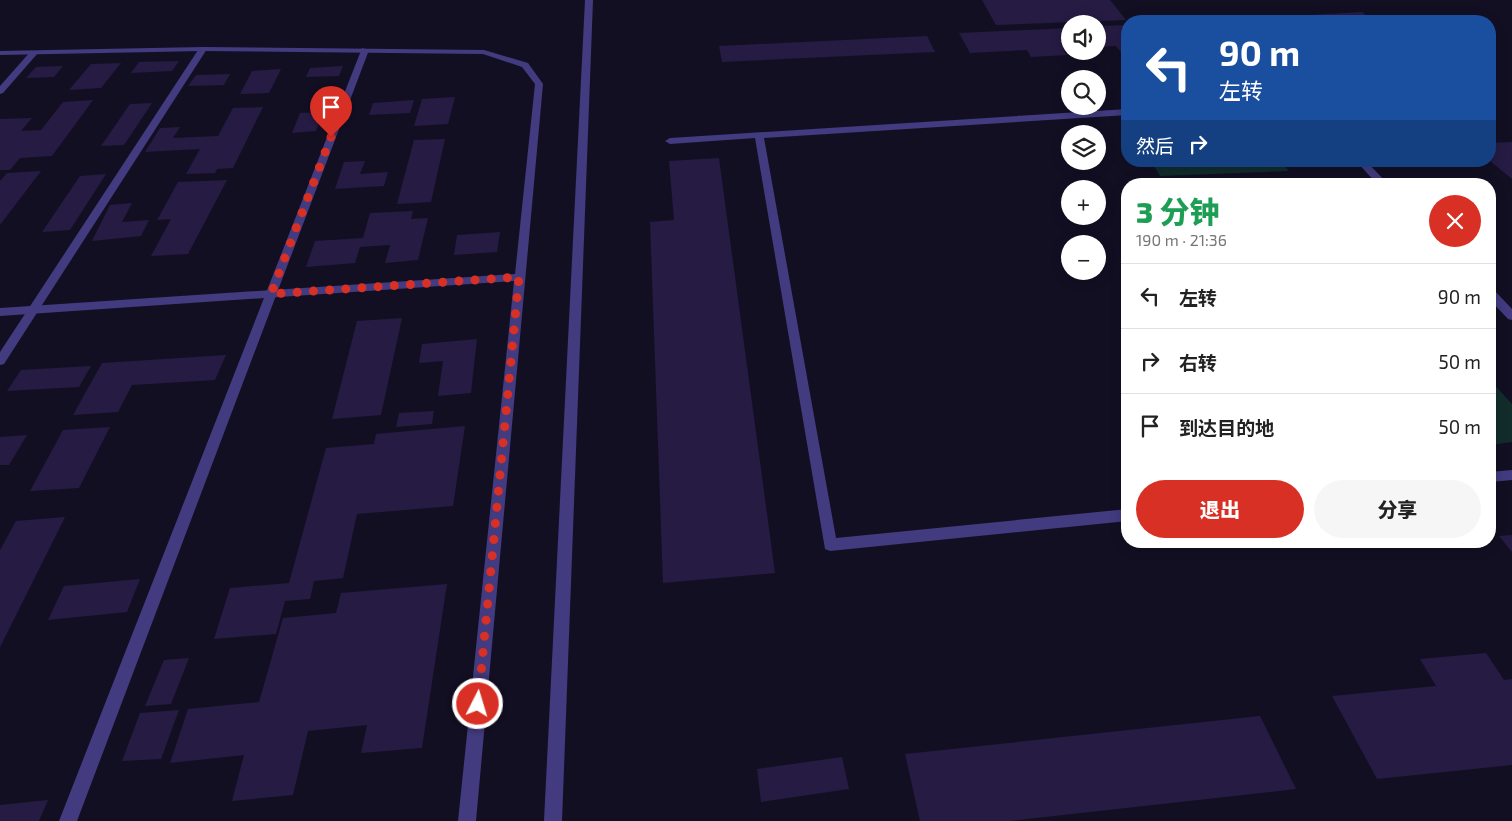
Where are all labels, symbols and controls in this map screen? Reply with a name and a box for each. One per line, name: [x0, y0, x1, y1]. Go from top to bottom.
map controls: [1061, 15, 1106, 280]
button: sound: [1061, 15, 1106, 60]
text: 90 m: [1219, 31, 1300, 73]
icon: left: [1136, 35, 1201, 100]
button: search: [1061, 70, 1106, 115]
text: 左转: [1219, 77, 1263, 103]
pin: [310, 86, 352, 137]
icon: arrive: [317, 93, 345, 121]
button: layers: [1061, 125, 1106, 170]
icon: right: [1184, 130, 1212, 158]
text: 然后: [1136, 134, 1174, 157]
button: +: [1061, 180, 1106, 225]
text: 3 分钟: [1136, 193, 1220, 229]
button: close: [1429, 195, 1481, 247]
text: 190 m · 21:36: [1136, 230, 1227, 249]
button: −: [1061, 235, 1106, 280]
icon: left: [1136, 282, 1164, 310]
text: 90 m: [1438, 285, 1481, 308]
text: 左转: [1179, 286, 1217, 309]
icon: right: [1136, 347, 1164, 375]
text: 50 m: [1438, 350, 1481, 373]
text: 右转: [1179, 351, 1217, 374]
icon: arrive: [1136, 412, 1164, 440]
text: 50 m: [1438, 415, 1481, 438]
text: 到达目的地: [1179, 416, 1274, 439]
button: 退出: [1136, 480, 1304, 538]
button: 分享: [1314, 480, 1481, 538]
position arrow: [451, 677, 503, 729]

